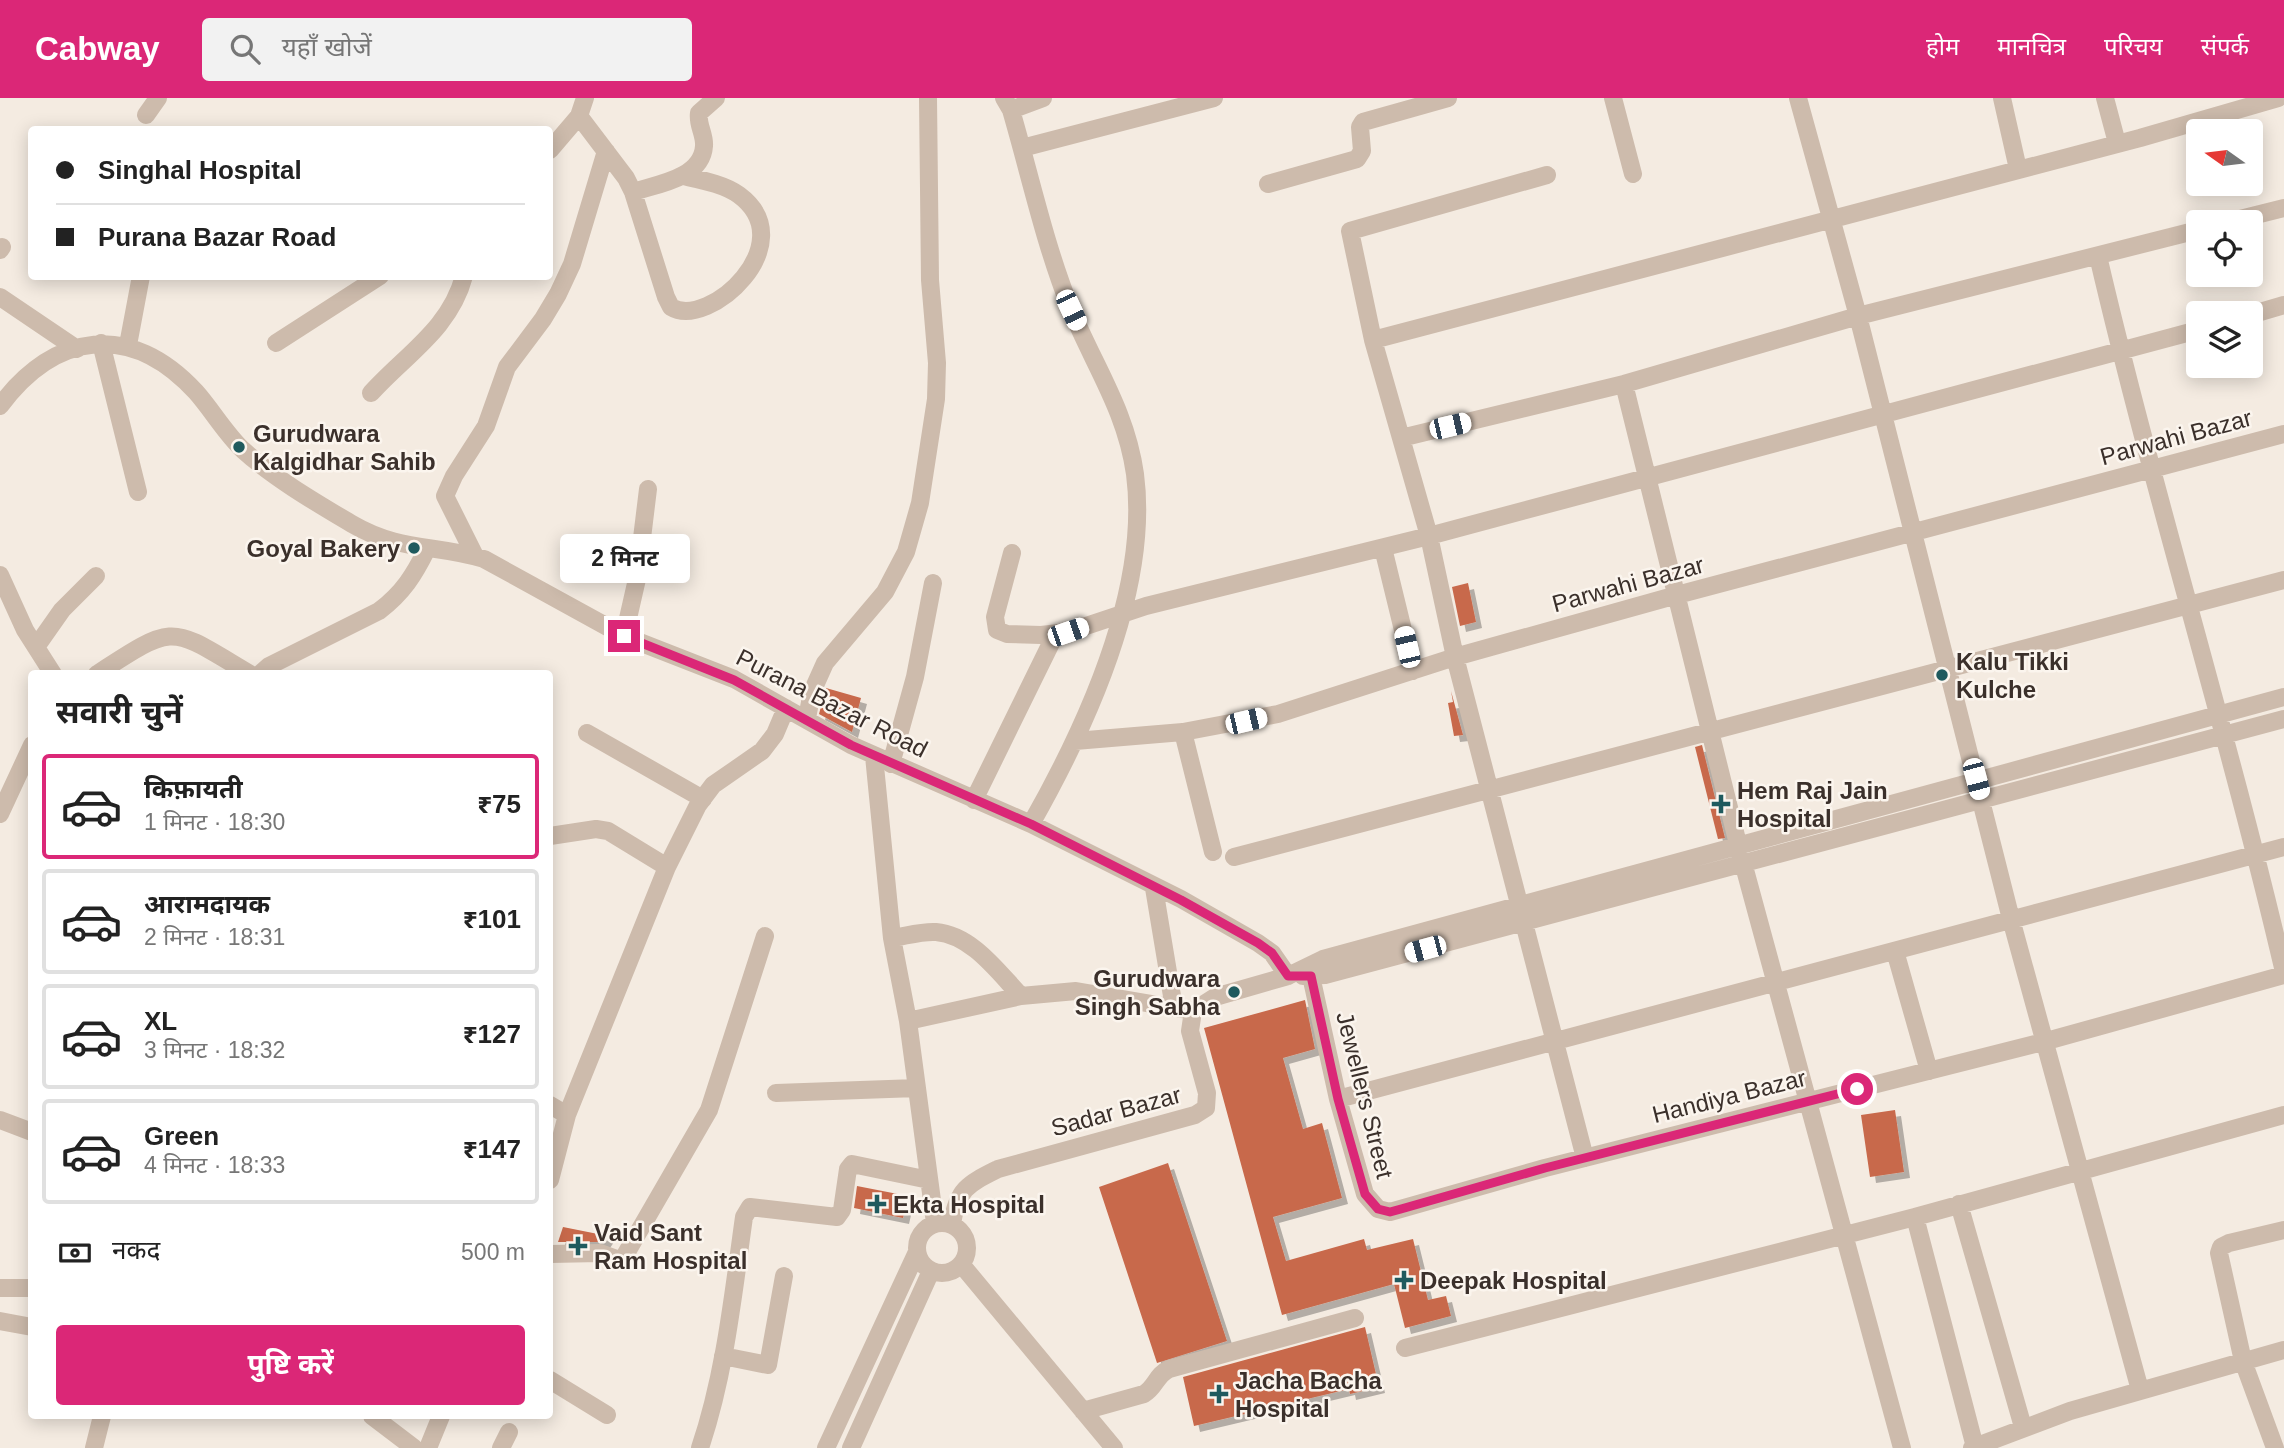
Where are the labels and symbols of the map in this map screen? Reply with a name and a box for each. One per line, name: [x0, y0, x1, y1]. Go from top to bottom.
north arrow: [2186, 119, 2263, 196]
car: [1053, 287, 1090, 333]
street label: Parwahi Bazar: [2097, 404, 2255, 470]
car: [1428, 411, 1473, 441]
place label: Gurudwara Kalgidhar Sahib: [253, 420, 436, 475]
marker: Gurudwara Kalgidhar Sahib: [231, 439, 247, 455]
callout: 2 मिनट: [559, 534, 689, 584]
place label: Goyal Bakery: [247, 535, 401, 562]
marker: Goyal Bakery: [406, 540, 422, 556]
street label: Parwahi Bazar: [1549, 551, 1707, 617]
car: [1045, 615, 1092, 649]
route end: [608, 620, 640, 652]
car: [1393, 624, 1422, 670]
street label: Purana Bazar Road: [732, 643, 932, 763]
place label: Kalu Tikki Kulche: [1956, 648, 2069, 703]
marker: Kalu Tikki Kulche: [1934, 667, 1950, 683]
car: [1224, 706, 1269, 736]
car: [1961, 756, 1992, 802]
place label: Hem Raj Jain Hospital: [1737, 777, 1888, 832]
marker: Hem Raj Jain Hospital: [1711, 794, 1731, 814]
car: [1402, 933, 1449, 965]
place label: Gurudwara Singh Sabha: [1075, 965, 1221, 1020]
marker: Gurudwara Singh Sabha: [1226, 984, 1242, 1000]
street label: Jewellers Street: [1331, 1009, 1399, 1181]
street label: Handiya Bazar: [1649, 1064, 1809, 1128]
route start: [1841, 1073, 1873, 1105]
street label: Sadar Bazar: [1048, 1081, 1184, 1141]
place label: Ekta Hospital: [893, 1191, 1045, 1218]
marker: Ekta Hospital: [867, 1194, 887, 1214]
place label: Vaid Sant Ram Hospital: [594, 1219, 747, 1274]
marker: Vaid Sant Ram Hospital: [568, 1236, 588, 1256]
place label: Deepak Hospital: [1420, 1267, 1607, 1294]
marker: Deepak Hospital: [1394, 1270, 1414, 1290]
place label: Jacha Bacha Hospital: [1235, 1367, 1382, 1422]
marker: Jacha Bacha Hospital: [1209, 1384, 1229, 1404]

